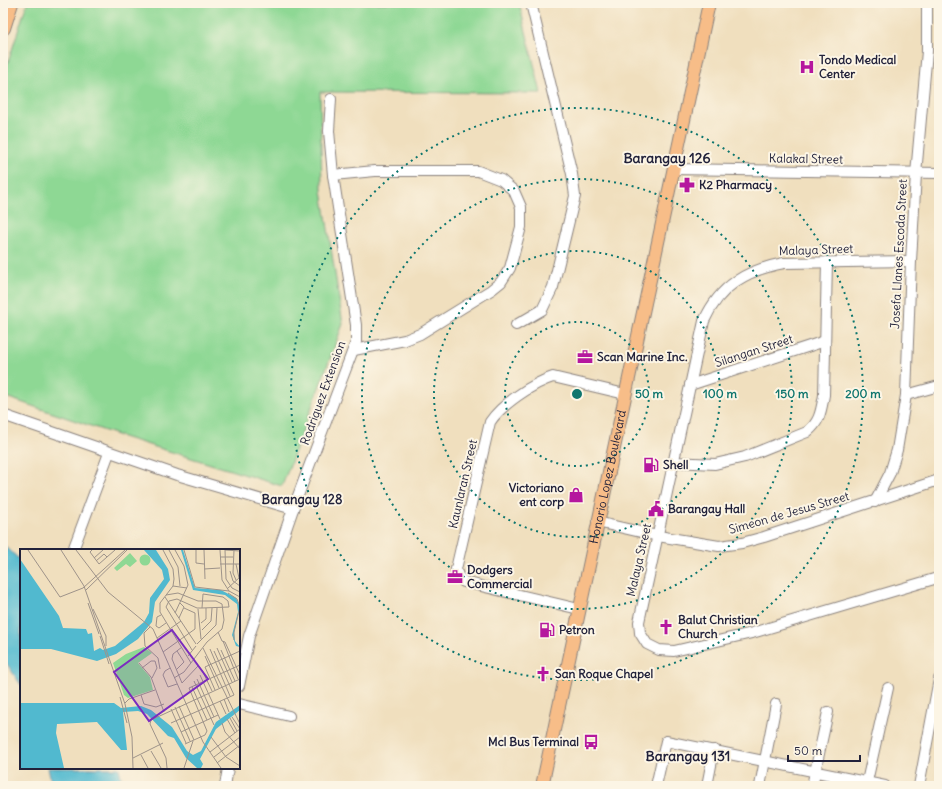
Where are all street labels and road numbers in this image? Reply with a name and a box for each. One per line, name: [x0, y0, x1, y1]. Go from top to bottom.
street label: Kalakal Street: [769, 150, 843, 167]
street label: Josefa Llanes Escoda Street: [887, 179, 910, 329]
street label: Malaya Street: [778, 241, 853, 258]
street label: Silangan Street: [713, 331, 795, 370]
street label: Rodriguez Extension: [297, 339, 348, 447]
street label: Honorio Lopez Boulevard: [586, 408, 629, 545]
street label: Kaunlaran Street: [445, 438, 480, 530]
street label: Simeon de Jesus Street: [727, 488, 851, 537]
street label: Malaya Street: [623, 522, 654, 598]

